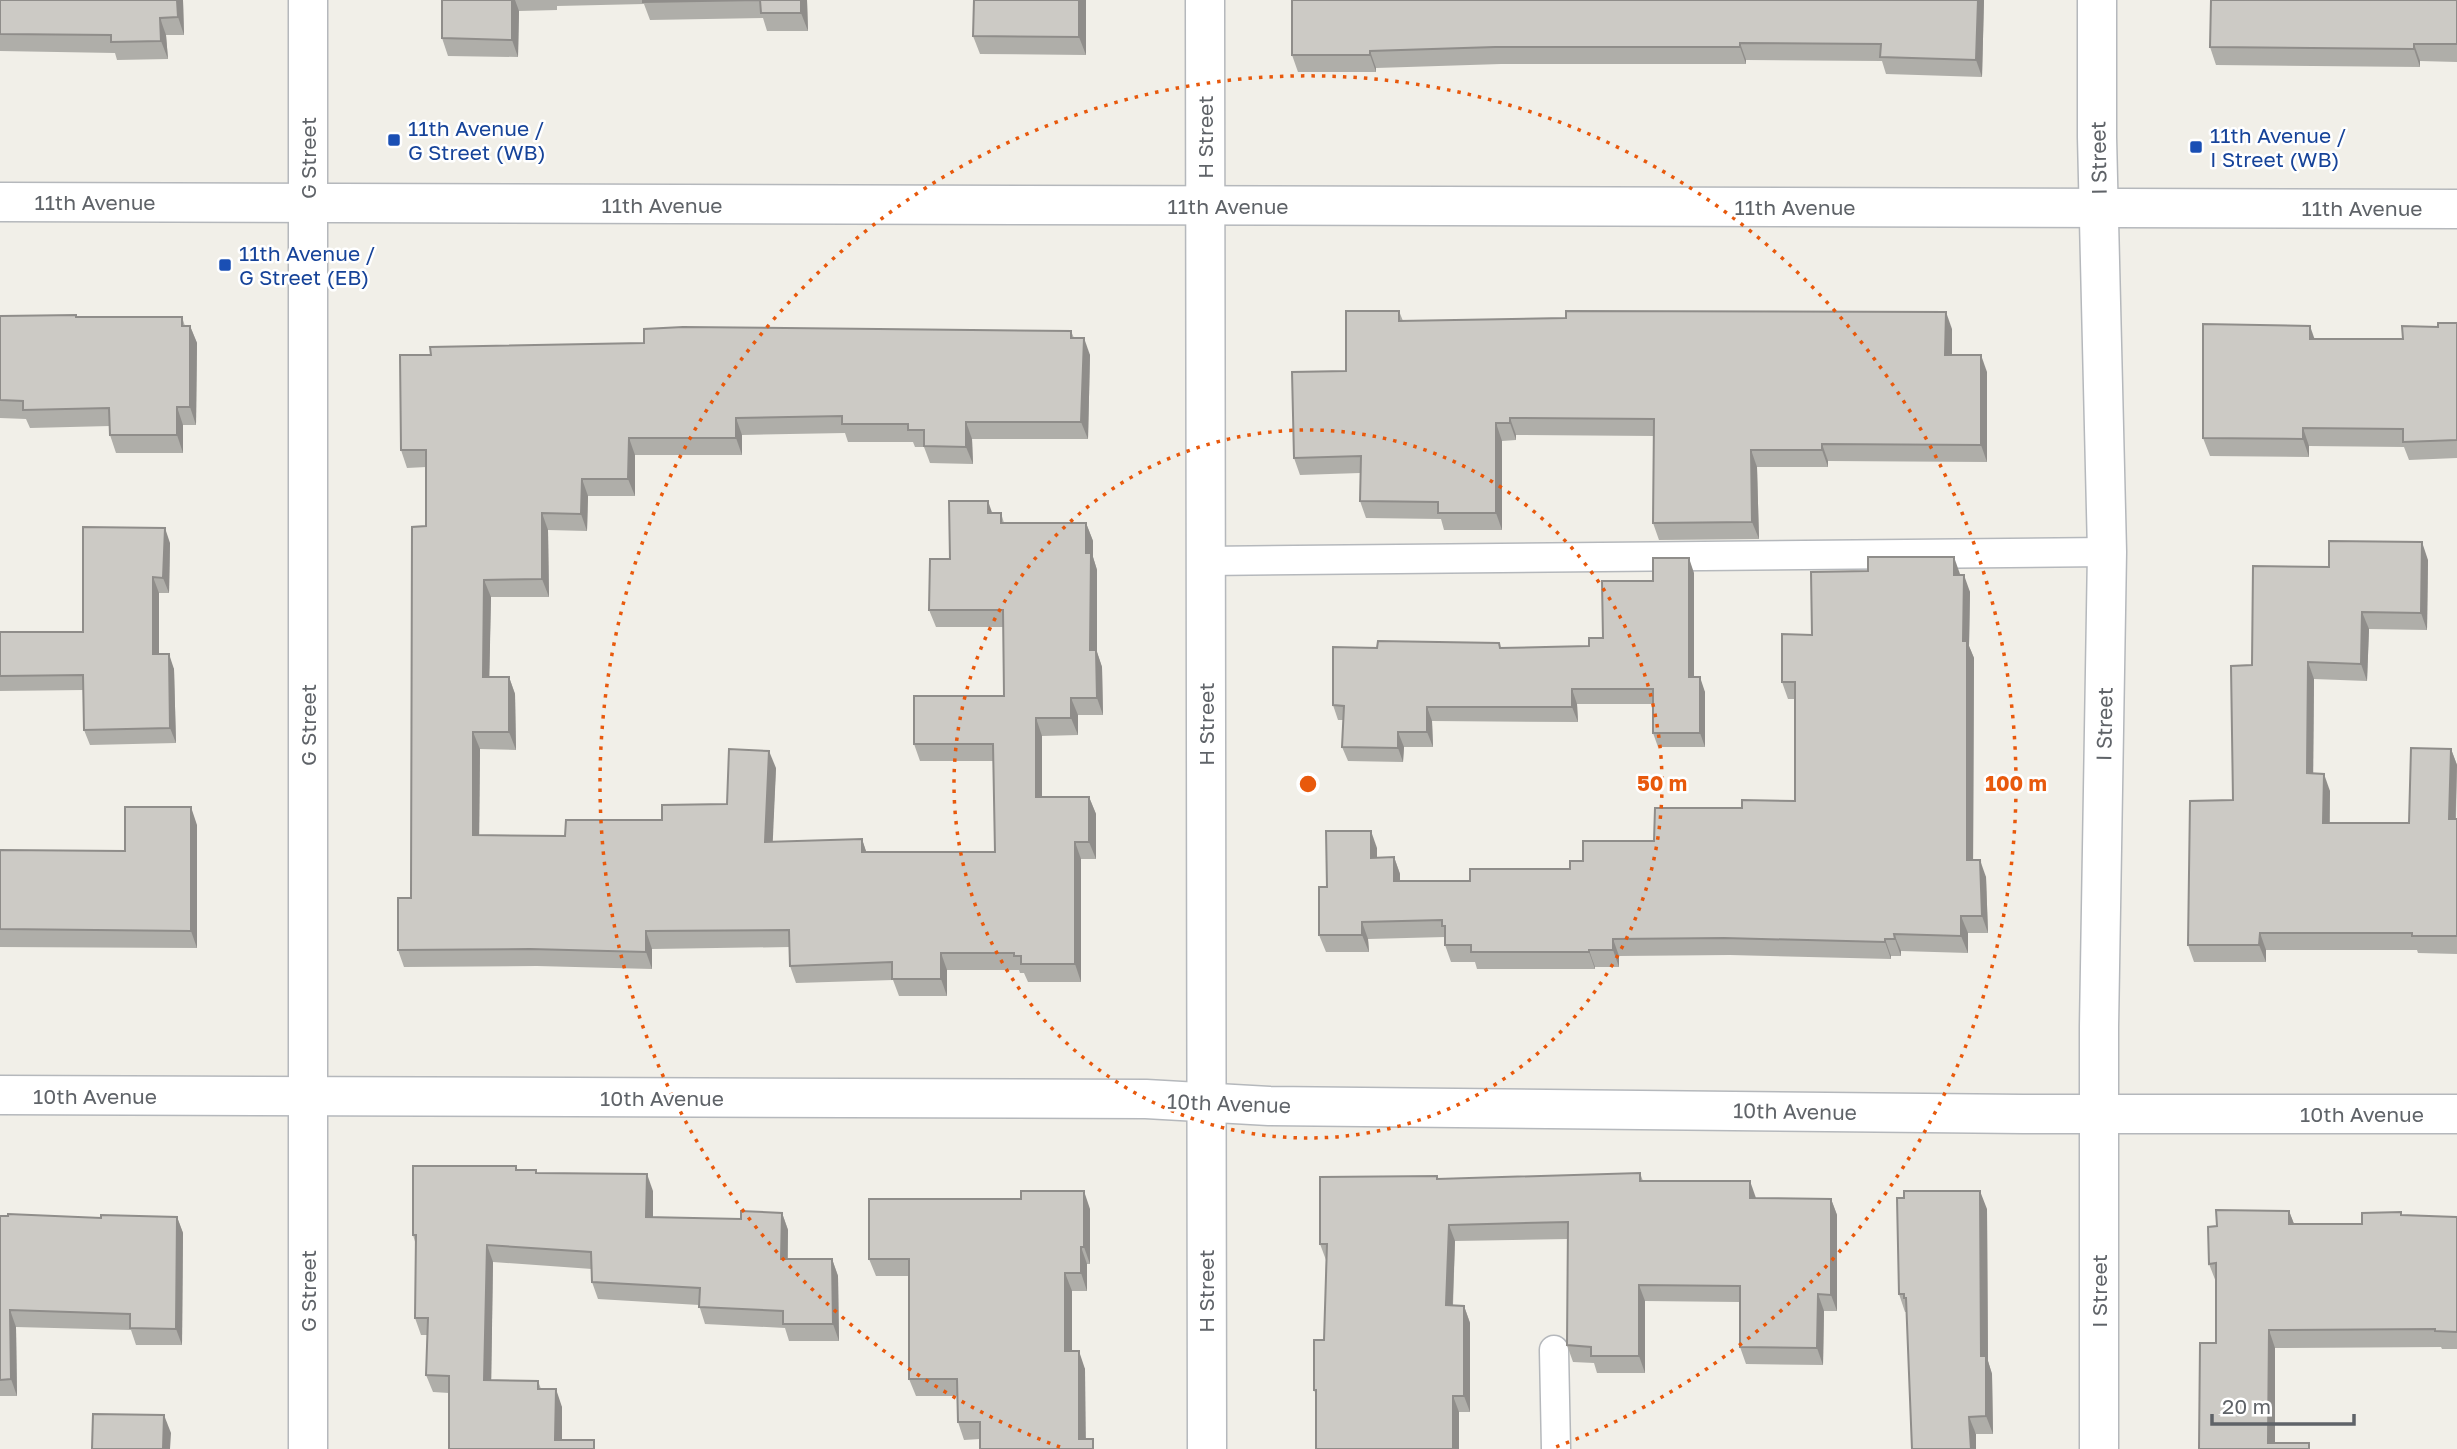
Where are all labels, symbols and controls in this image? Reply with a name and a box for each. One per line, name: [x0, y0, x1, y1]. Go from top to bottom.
street label: H Street: [1192, 95, 1218, 179]
place label: 11th Avenue / G Street (WB): [408, 115, 546, 165]
street label: G Street: [295, 117, 321, 199]
street label: I Street: [2084, 121, 2112, 195]
place label: 11th Avenue / I Street (WB): [2210, 122, 2346, 172]
marker: 11th Avenue / G Street (WB): [386, 132, 402, 148]
marker: 11th Avenue / I Street (WB): [2188, 139, 2204, 155]
street label: 11th Avenue: [34, 189, 156, 215]
street label: 11th Avenue: [601, 192, 723, 218]
street label: 11th Avenue: [1167, 193, 1289, 219]
street label: 11th Avenue: [1734, 194, 1856, 220]
street label: 11th Avenue: [2301, 195, 2423, 221]
place label: 11th Avenue / G Street (EB): [239, 240, 375, 290]
marker: 11th Avenue / G Street (EB): [217, 257, 233, 273]
street label: H Street: [1193, 682, 1219, 766]
street label: G Street: [295, 684, 321, 766]
street label: I Street: [2090, 687, 2118, 761]
text: 50 m: [1637, 770, 1687, 796]
text: 100 m: [1985, 770, 2047, 796]
centre of rings: [1296, 772, 1320, 796]
street label: 10th Avenue: [33, 1083, 157, 1109]
street label: 10th Avenue: [600, 1085, 724, 1111]
street label: 10th Avenue: [1167, 1088, 1291, 1118]
street label: 10th Avenue: [1733, 1097, 1857, 1125]
street label: 10th Avenue: [2300, 1101, 2424, 1127]
street label: H Street: [1193, 1249, 1219, 1333]
street label: G Street: [295, 1250, 321, 1332]
street label: I Street: [2086, 1254, 2112, 1328]
scale bar: [2212, 1382, 2354, 1426]
text: 20 m: [2222, 1393, 2271, 1419]

